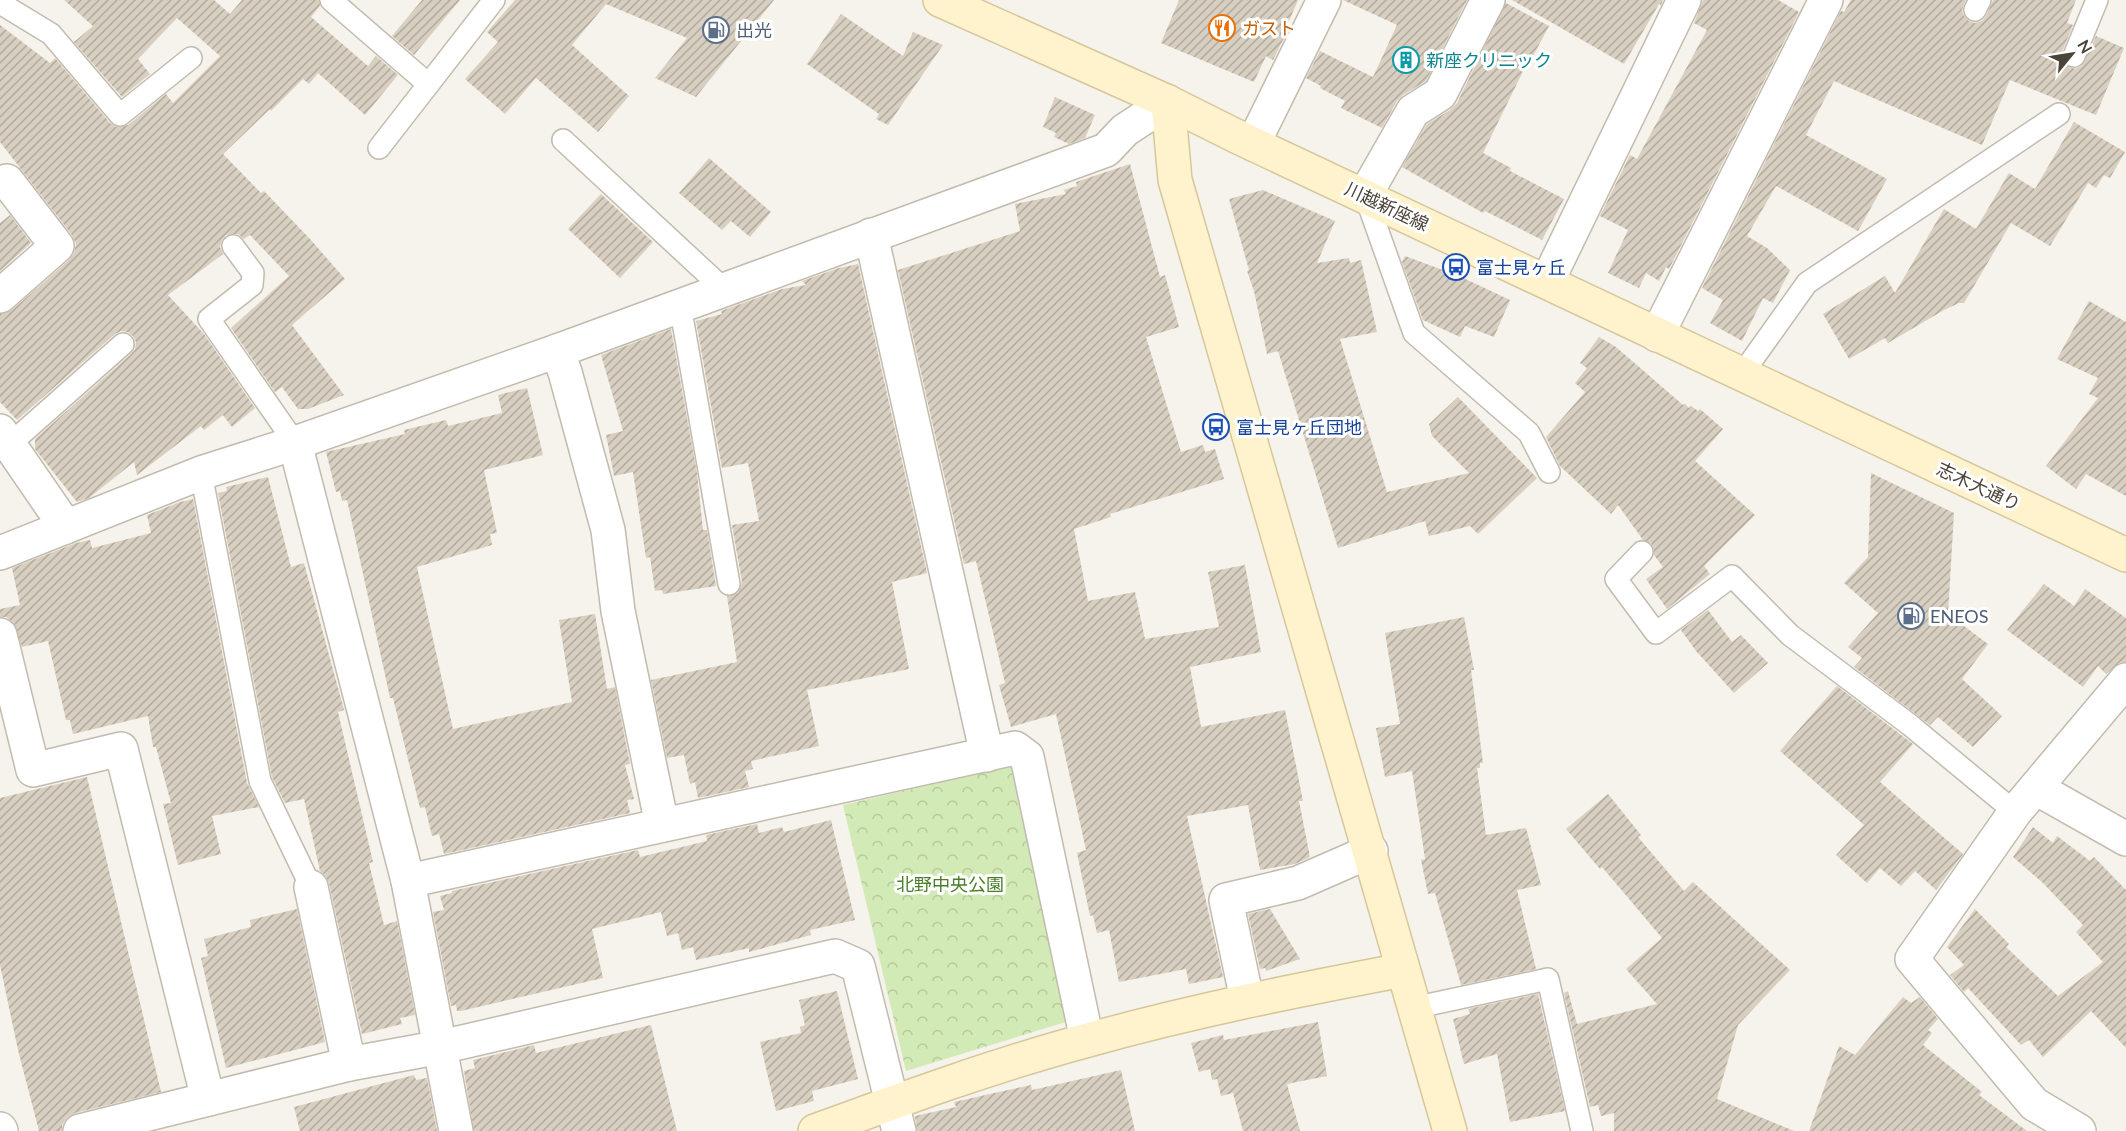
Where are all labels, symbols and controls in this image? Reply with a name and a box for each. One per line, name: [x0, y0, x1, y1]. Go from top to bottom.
restaurant icon: ガスト: [1207, 13, 1237, 43]
fuel station icon: 出光: [701, 15, 731, 45]
place label: ガスト: [1242, 17, 1296, 39]
place label: 出光: [736, 19, 772, 41]
north arrow: [2042, 24, 2102, 84]
text: N: [2074, 36, 2097, 56]
building icon: 新座クリニック: [1391, 45, 1421, 75]
place label: 新座クリニック: [1426, 49, 1552, 71]
street label: 川越新座線: [1342, 177, 1432, 235]
bus stop icon: 富士見ヶ丘: [1441, 252, 1471, 282]
place label: 富士見ヶ丘: [1476, 256, 1566, 278]
bus stop icon: 富士見ヶ丘団地: [1201, 412, 1231, 442]
place label: 富士見ヶ丘団地: [1236, 416, 1362, 438]
street label: 志木大通り: [1934, 457, 2024, 515]
fuel station icon: ENEOS: [1896, 601, 1926, 631]
place label: ENEOS: [1930, 605, 1988, 627]
park label: 北野中央公園: [896, 873, 1004, 895]

